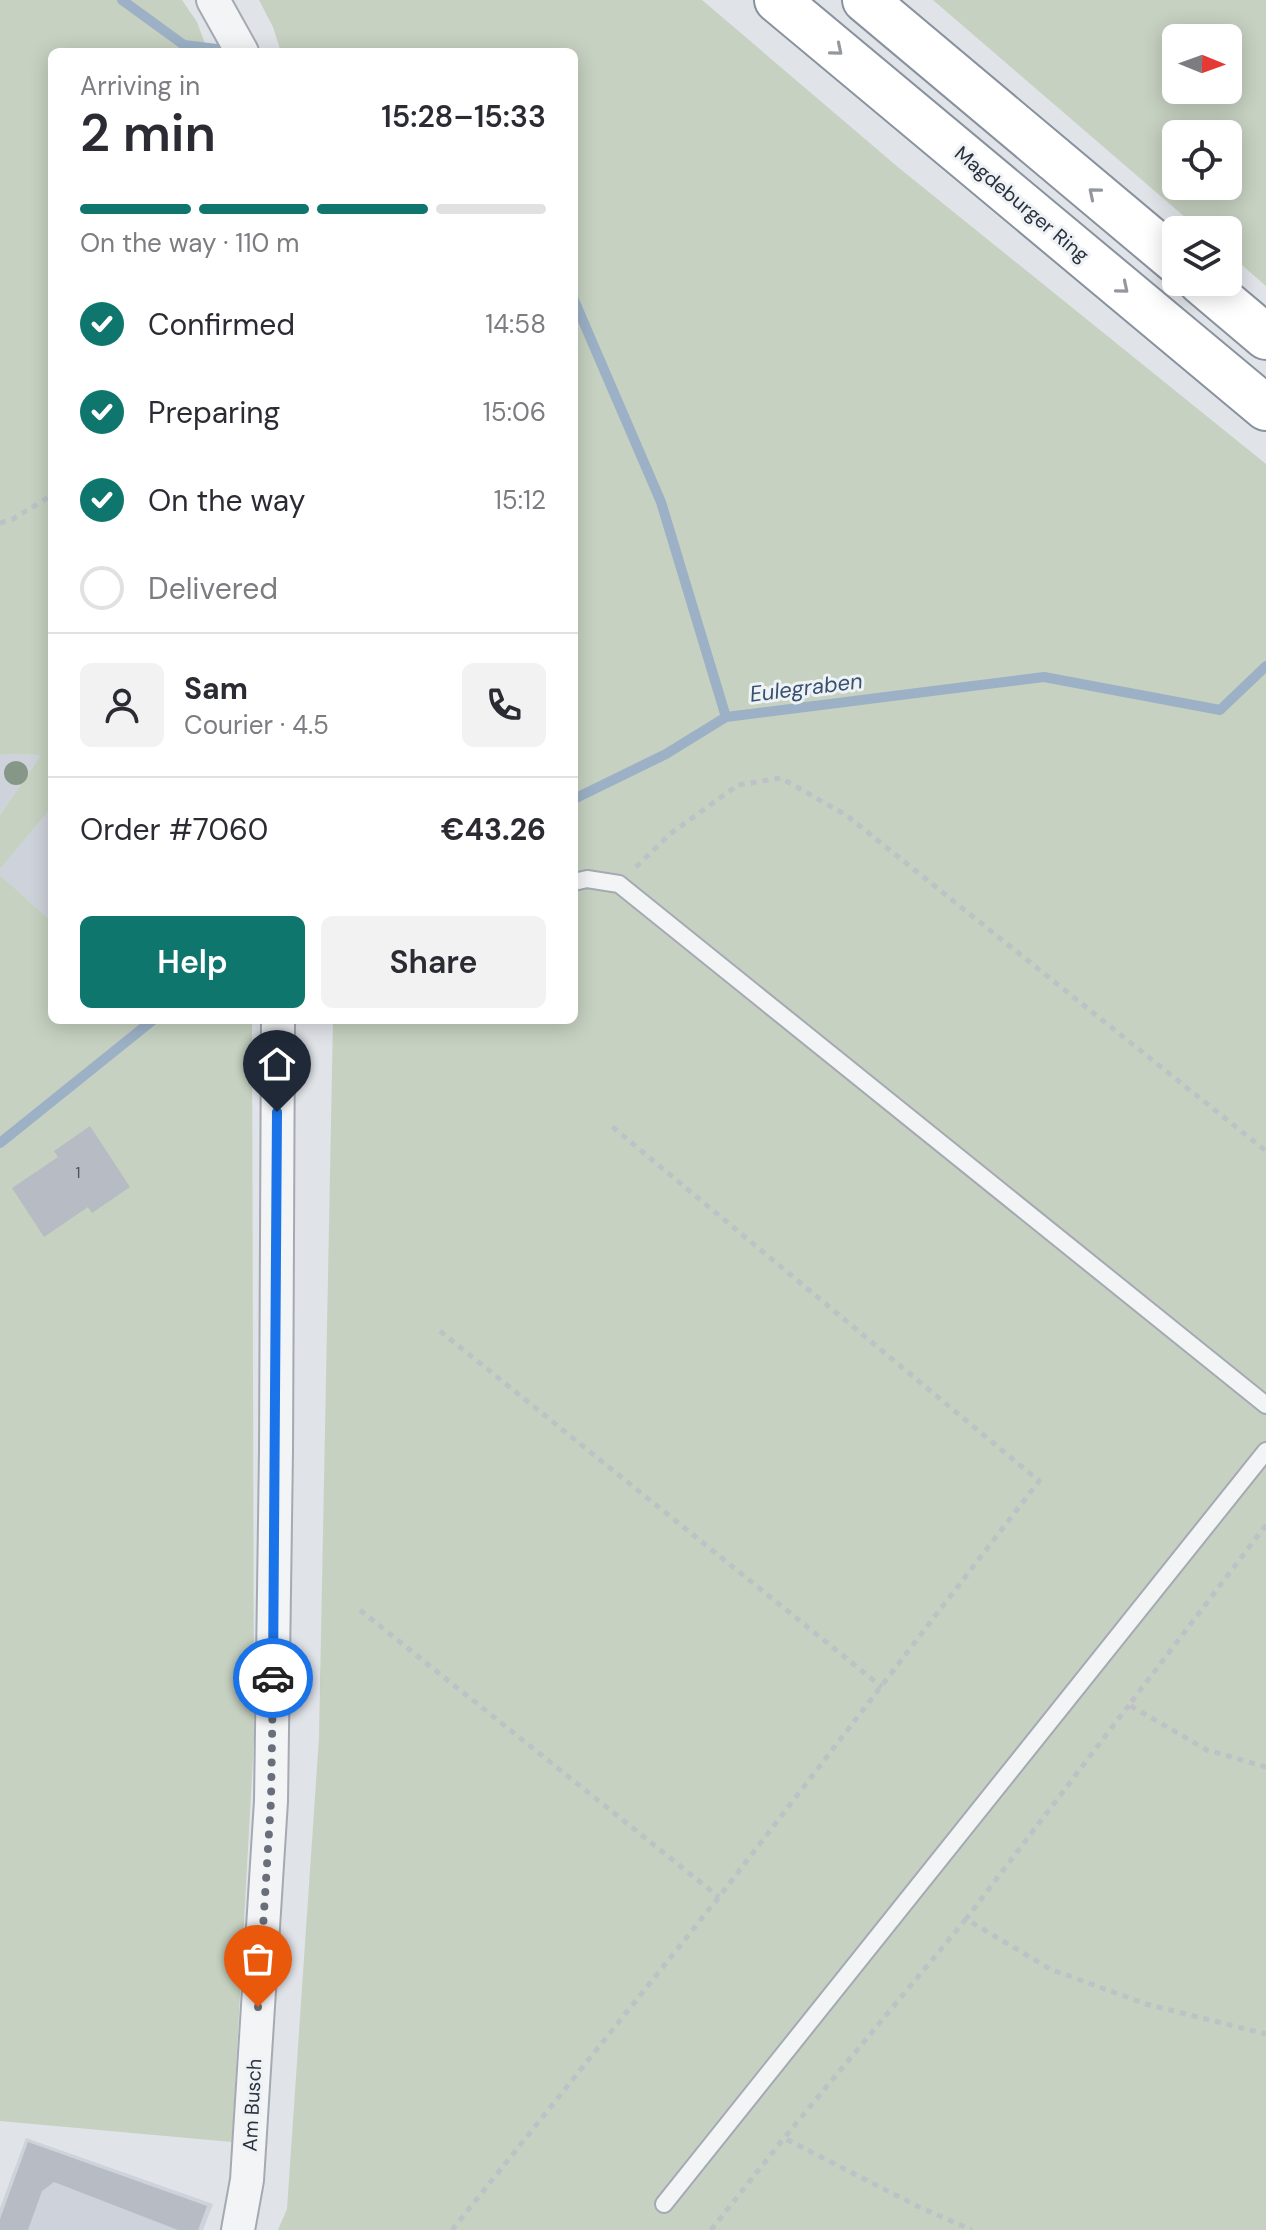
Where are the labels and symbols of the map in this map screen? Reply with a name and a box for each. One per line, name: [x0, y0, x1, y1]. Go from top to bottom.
north arrow: [1162, 24, 1242, 104]
one-way arrow: [828, 40, 843, 55]
street label: Magdeburger Ring: [949, 140, 1095, 268]
one-way arrow: [1089, 188, 1104, 203]
one-way arrow: [1114, 278, 1128, 293]
water label: Eulegraben: [748, 666, 864, 709]
pin: [243, 1030, 311, 1112]
house number: 1: [76, 1162, 81, 1183]
courier: [233, 1638, 313, 1718]
pin: [224, 1925, 292, 2007]
street label: Am Busch: [237, 2058, 267, 2152]

